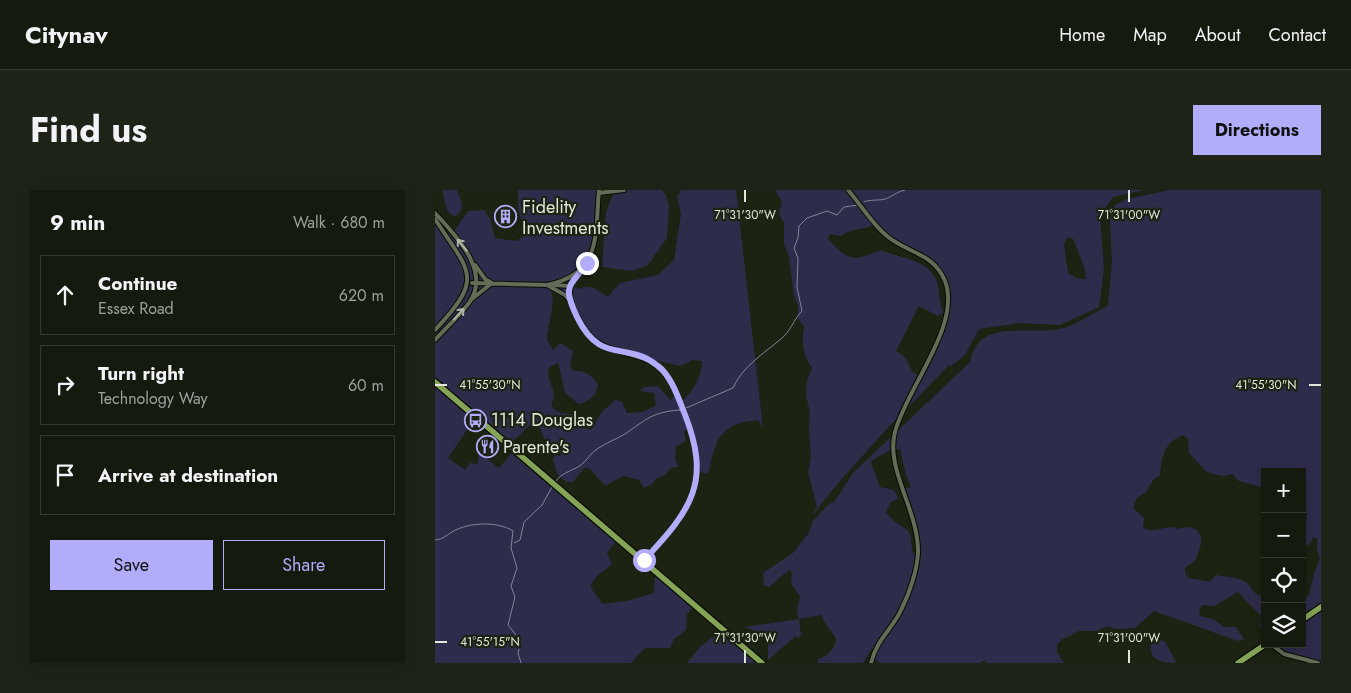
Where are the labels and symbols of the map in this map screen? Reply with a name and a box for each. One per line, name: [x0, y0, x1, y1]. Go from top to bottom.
place label: Fidelity Investments: [522, 194, 609, 241]
building icon: Fidelity Investments: [494, 205, 518, 229]
text: 71°31'30"W: [714, 206, 776, 224]
text: 71°31'00"W: [1098, 206, 1160, 224]
one-way arrow: [457, 238, 468, 251]
route end: [576, 252, 599, 275]
one-way arrow: [453, 307, 465, 320]
text: 41°55'30"N: [459, 376, 521, 394]
text: 41°55'30"N: [1235, 376, 1297, 394]
place label: 1114 Douglas: [491, 407, 593, 433]
bus stop icon: 1114 Douglas: [463, 408, 487, 432]
place label: Parente's: [503, 434, 569, 460]
restaurant icon: Parente's: [475, 435, 499, 459]
route start: [633, 549, 656, 572]
text: 71°31'30"W: [714, 629, 776, 647]
text: 71°31'00"W: [1098, 629, 1160, 647]
text: 41°55'15"N: [460, 633, 520, 651]

